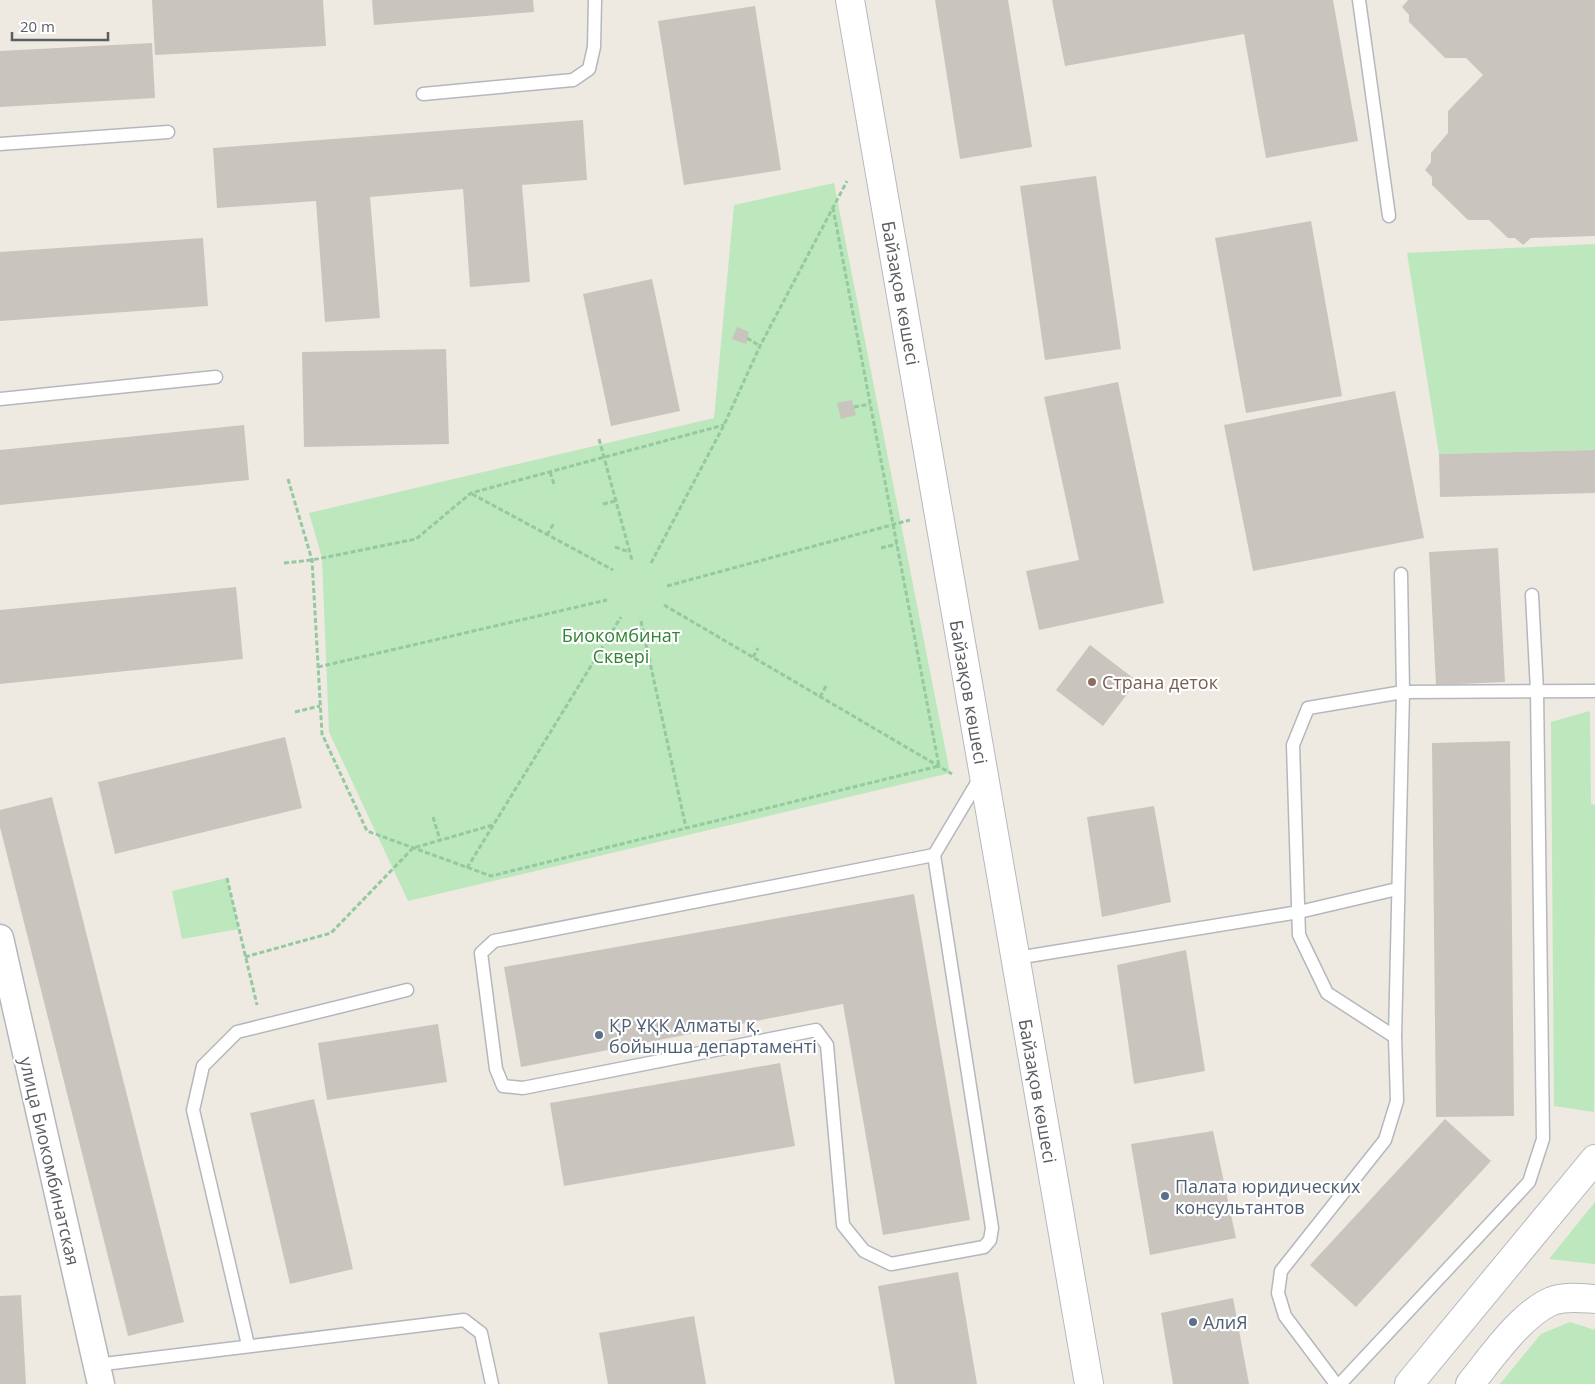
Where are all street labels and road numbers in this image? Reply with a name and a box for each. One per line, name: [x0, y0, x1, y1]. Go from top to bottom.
street label: Байзақов көшесі: [876, 219, 926, 367]
street label: Байзақов көшесі: [944, 618, 994, 766]
street label: Байзақов көшесі: [1013, 1017, 1063, 1165]
street label: улица Биокомбинатская: [14, 1054, 86, 1268]

